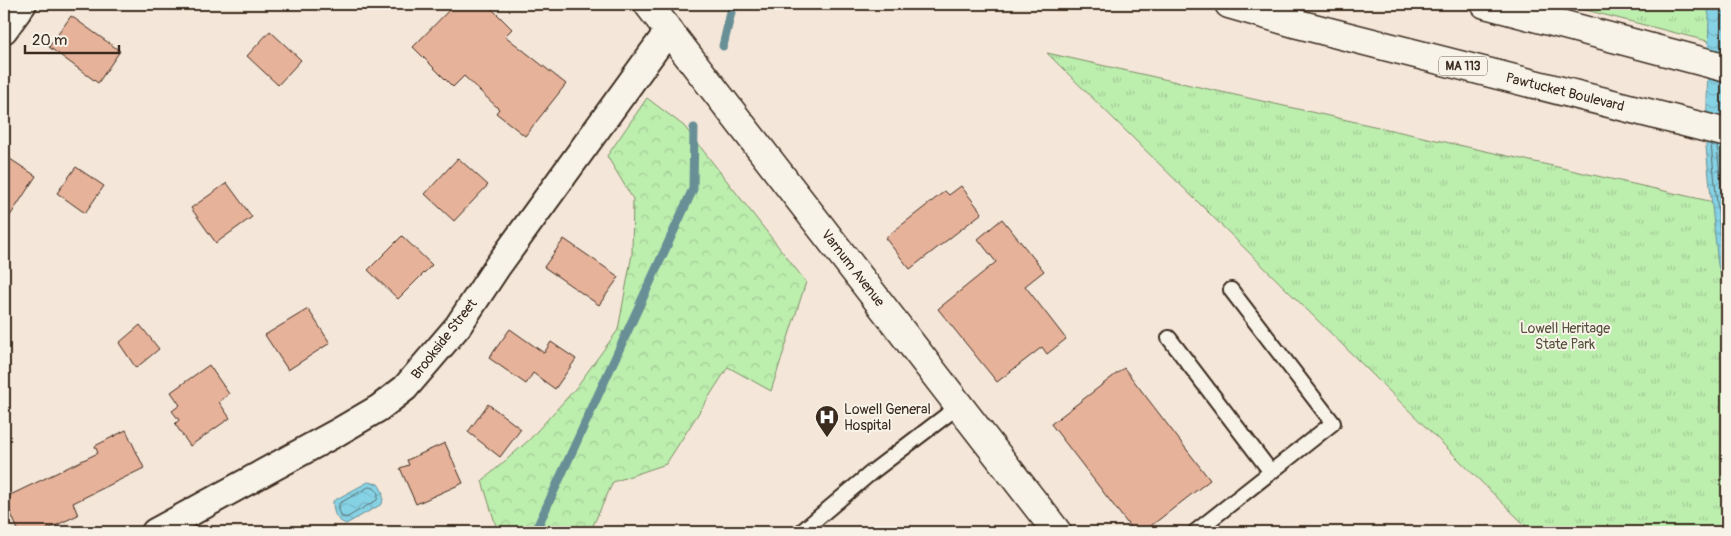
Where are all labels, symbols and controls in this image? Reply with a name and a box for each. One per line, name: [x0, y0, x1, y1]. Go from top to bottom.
scale bar: [25, 22, 119, 54]
text: 20 m: [32, 31, 67, 50]
road number: MA 113: [1439, 56, 1487, 76]
street label: Pawtucket Boulevard: [1504, 69, 1626, 115]
street label: Varnum Avenue: [818, 226, 888, 310]
street label: Brookside Street: [407, 295, 481, 383]
park label: Lowell Heritage State Park: [1520, 320, 1610, 353]
place label: Lowell General Hospital: [844, 401, 931, 434]
hospital icon: Lowell General Hospital: [814, 404, 840, 438]

